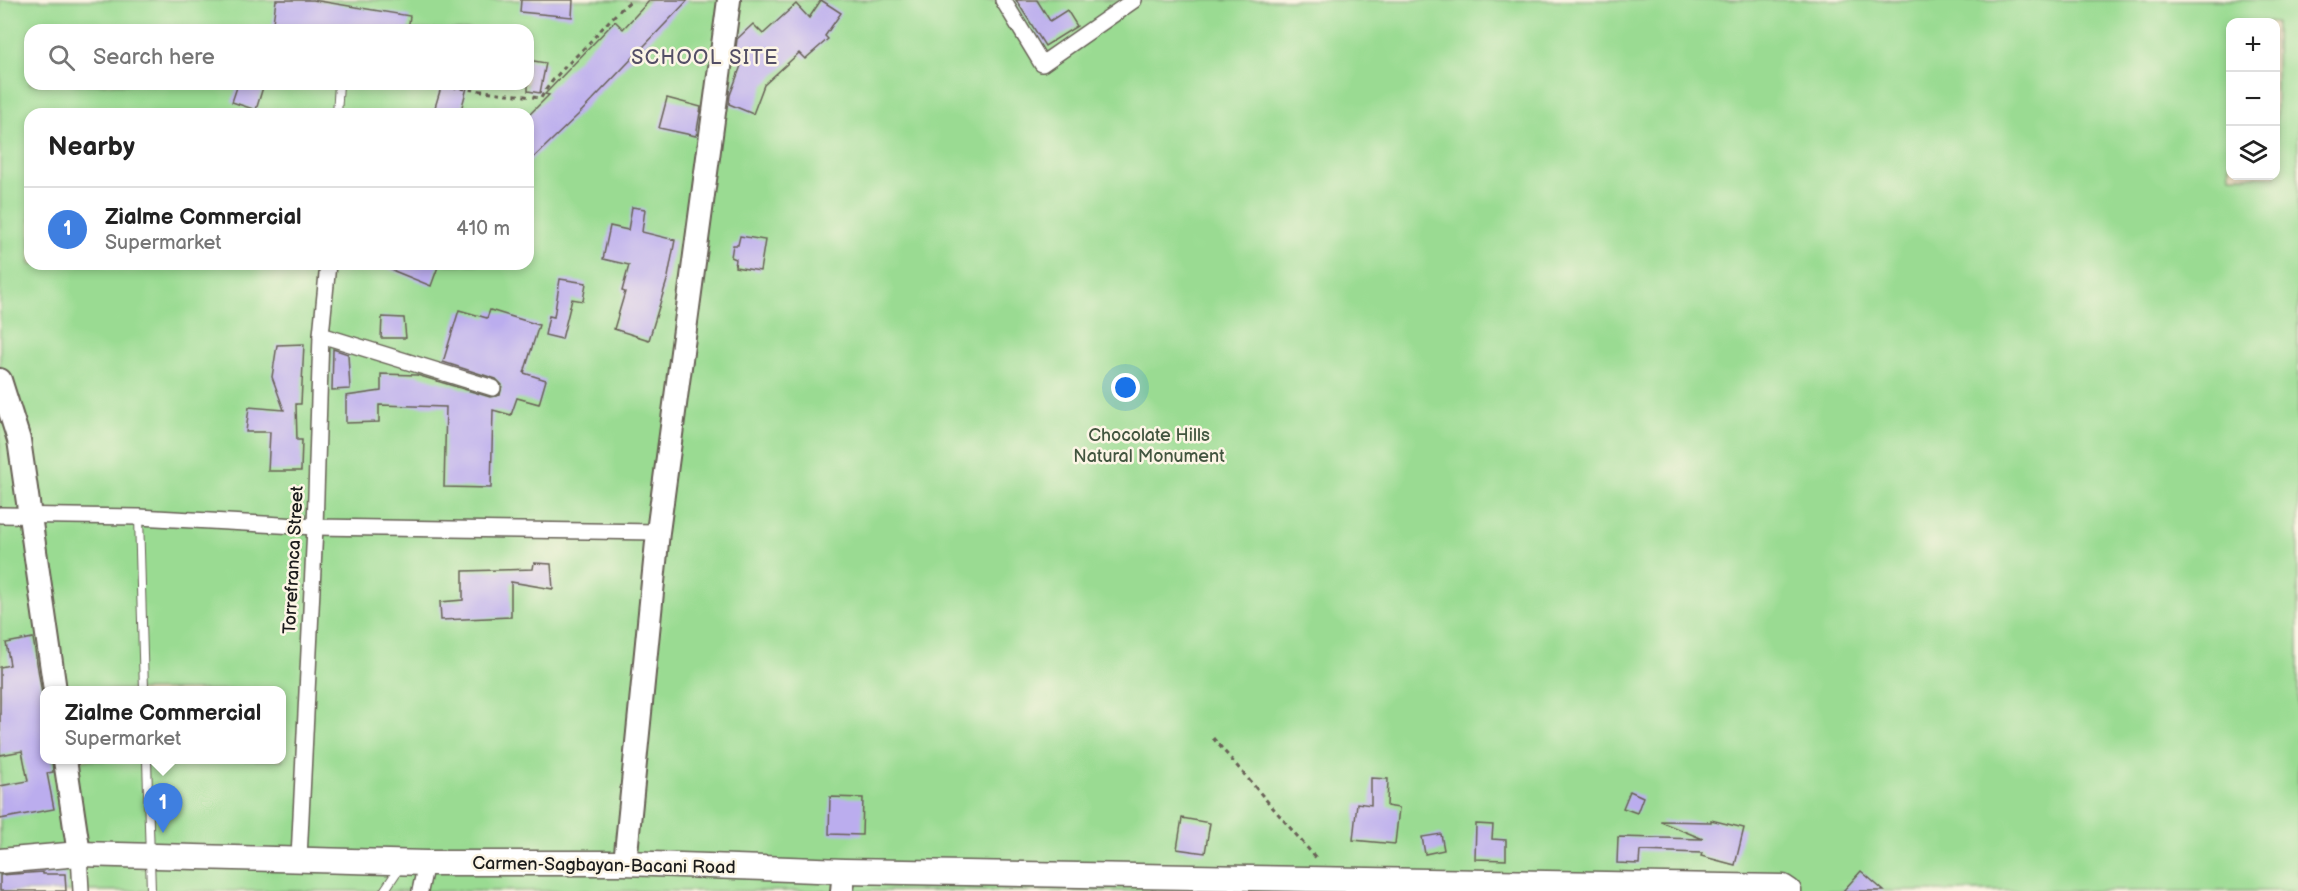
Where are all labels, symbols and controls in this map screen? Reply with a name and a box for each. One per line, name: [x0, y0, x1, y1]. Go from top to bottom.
map controls: [2226, 18, 2280, 180]
button: +: [2226, 18, 2280, 72]
search box: [24, 24, 534, 90]
icon: search: [45, 41, 78, 74]
text: Search here: [93, 44, 215, 71]
district label: SCHOOL SITE: [631, 46, 779, 70]
button: −: [2226, 72, 2280, 126]
button: layers: [2226, 126, 2280, 180]
text: Nearby: [48, 132, 135, 163]
text: Zialme Commercial: [105, 204, 302, 231]
text: 1: [63, 217, 72, 241]
text: 410 m: [456, 217, 510, 241]
text: Supermarket: [105, 231, 221, 255]
your location: [1111, 373, 1140, 402]
park label: Chocolate Hills Natural Monument: [1073, 425, 1225, 467]
street label: Torrefranca Street: [279, 485, 308, 635]
popup: [40, 686, 286, 764]
text: Zialme Commercial: [65, 700, 261, 727]
text: Supermarket: [65, 727, 181, 751]
pin: 1: [144, 784, 182, 833]
street label: Carmen-Sagbayan-Bacani Road: [472, 853, 736, 878]

